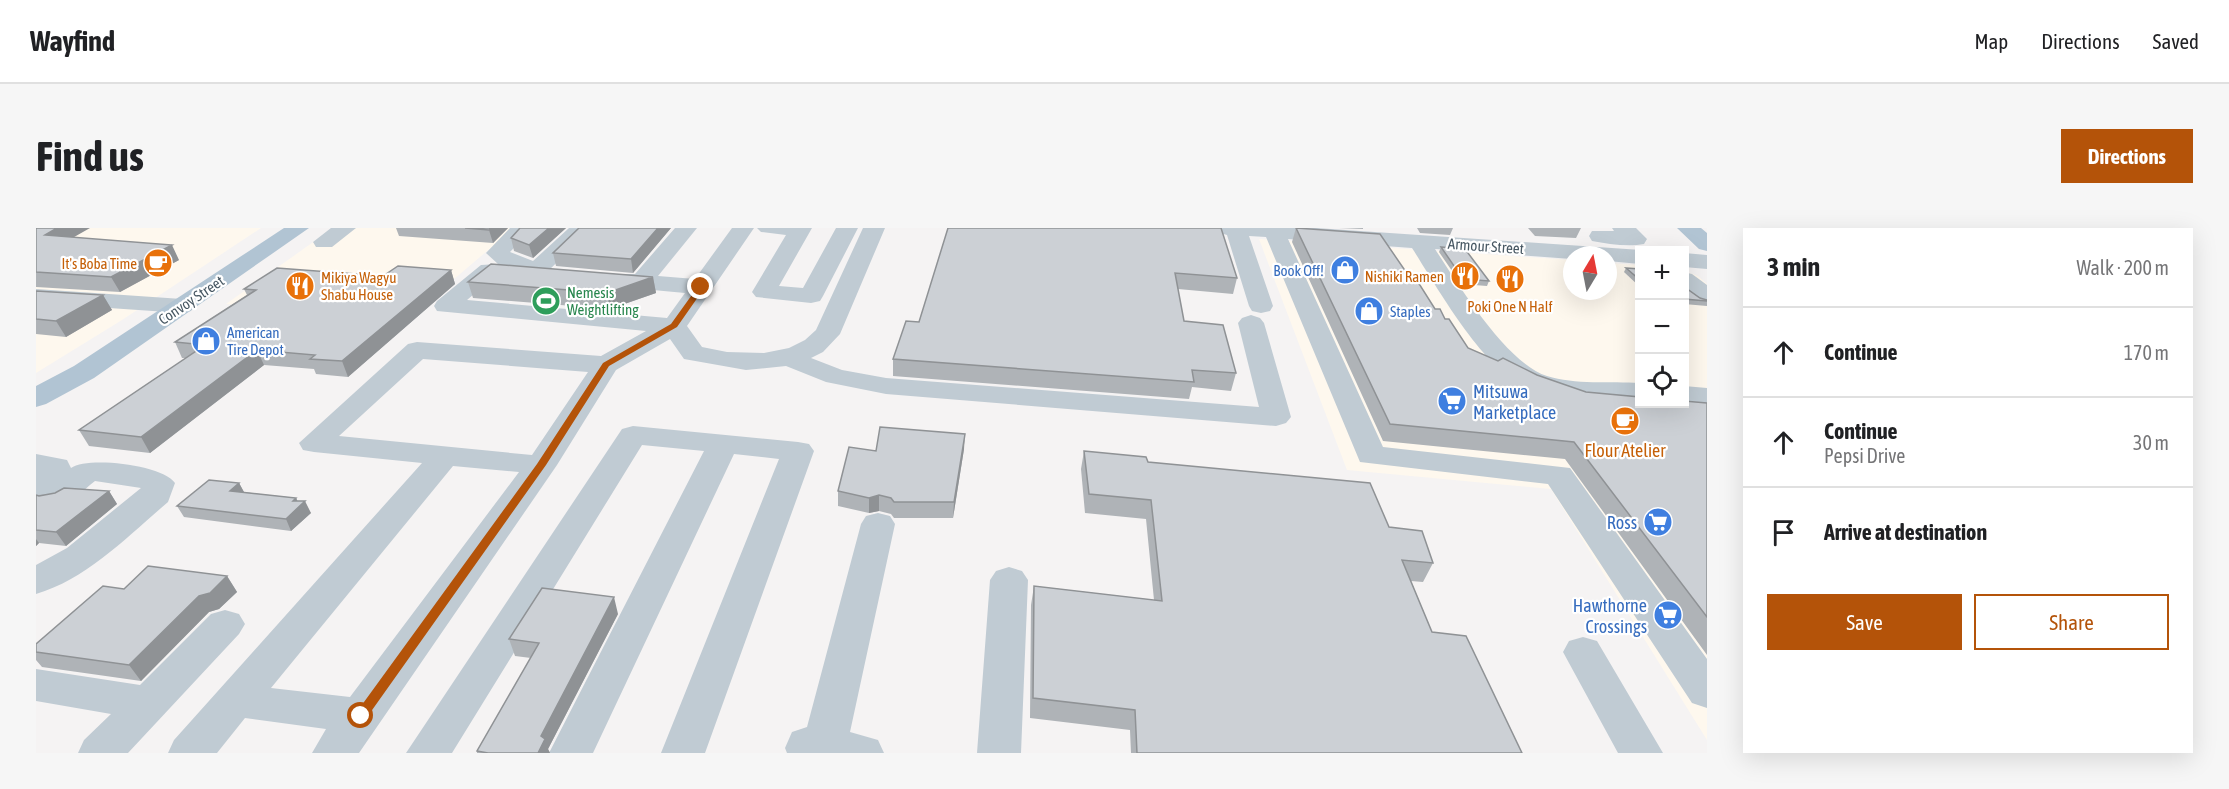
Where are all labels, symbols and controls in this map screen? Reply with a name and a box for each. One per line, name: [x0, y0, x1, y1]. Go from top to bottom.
text: Wayfind: [30, 25, 115, 57]
text: Map: [1974, 29, 2008, 53]
text: Directions: [2041, 29, 2120, 53]
text: Saved: [2153, 29, 2199, 53]
button: Directions: [2061, 129, 2193, 183]
text: Find us: [36, 132, 144, 180]
street label: Armour Street: [1447, 235, 1525, 257]
north arrow: [1563, 246, 1617, 300]
map controls: [1635, 246, 1689, 408]
button: +: [1635, 246, 1689, 300]
cafe icon: It's Boba Time: [142, 247, 174, 279]
text: 3 min: [1767, 252, 1820, 282]
shop icon: Book Off!: [1329, 254, 1361, 286]
place label: It's Boba Time: [61, 255, 137, 272]
text: Walk · 200 m: [2077, 256, 2169, 279]
restaurant icon: Nishiki Ramen: [1449, 260, 1481, 292]
place label: Book Off!: [1273, 262, 1324, 279]
restaurant icon: Poki One N Half: [1494, 263, 1526, 295]
place label: Nishiki Ramen: [1365, 268, 1444, 285]
place label: Mikiya Wagyu Shabu House: [321, 269, 396, 303]
restaurant icon: Mikiya Wagyu Shabu House: [284, 270, 316, 302]
street label: Convoy Street: [155, 272, 227, 328]
route end: [687, 273, 713, 299]
place label: Nemesis Weightlifting: [567, 284, 639, 318]
sports icon: Nemesis Weightlifting: [530, 285, 562, 317]
shop icon: Staples: [1353, 295, 1385, 327]
place label: Poki One N Half: [1467, 298, 1553, 315]
button: −: [1635, 300, 1689, 354]
place label: Staples: [1390, 303, 1431, 320]
place label: American Tire Depot: [227, 324, 284, 358]
shop icon: American Tire Depot: [190, 325, 222, 357]
icon: ahead: [1767, 336, 1800, 369]
text: Continue: [1824, 339, 1898, 365]
text: 170 m: [2124, 341, 2169, 364]
button: locate: [1635, 354, 1689, 408]
place label: Mitsuwa Marketplace: [1473, 381, 1556, 423]
supermarket icon: Mitsuwa Marketplace: [1436, 385, 1468, 417]
cafe icon: Flour Atelier: [1609, 405, 1641, 437]
text: Continue: [1824, 418, 1898, 444]
icon: ahead: [1767, 426, 1800, 459]
text: 30 m: [2133, 431, 2169, 454]
place label: Flour Atelier: [1584, 440, 1666, 461]
text: Pepsi Drive: [1824, 444, 1905, 467]
supermarket icon: Ross: [1642, 506, 1674, 538]
place label: Ross: [1607, 512, 1637, 533]
icon: arrive: [1767, 516, 1800, 549]
text: Arrive at destination: [1824, 519, 1987, 545]
button: Save: [1767, 594, 1962, 650]
button: Share: [1974, 594, 2169, 650]
place label: Hawthorne Crossings: [1573, 595, 1647, 637]
supermarket icon: Hawthorne Crossings: [1652, 599, 1684, 631]
route start: [347, 702, 373, 728]

